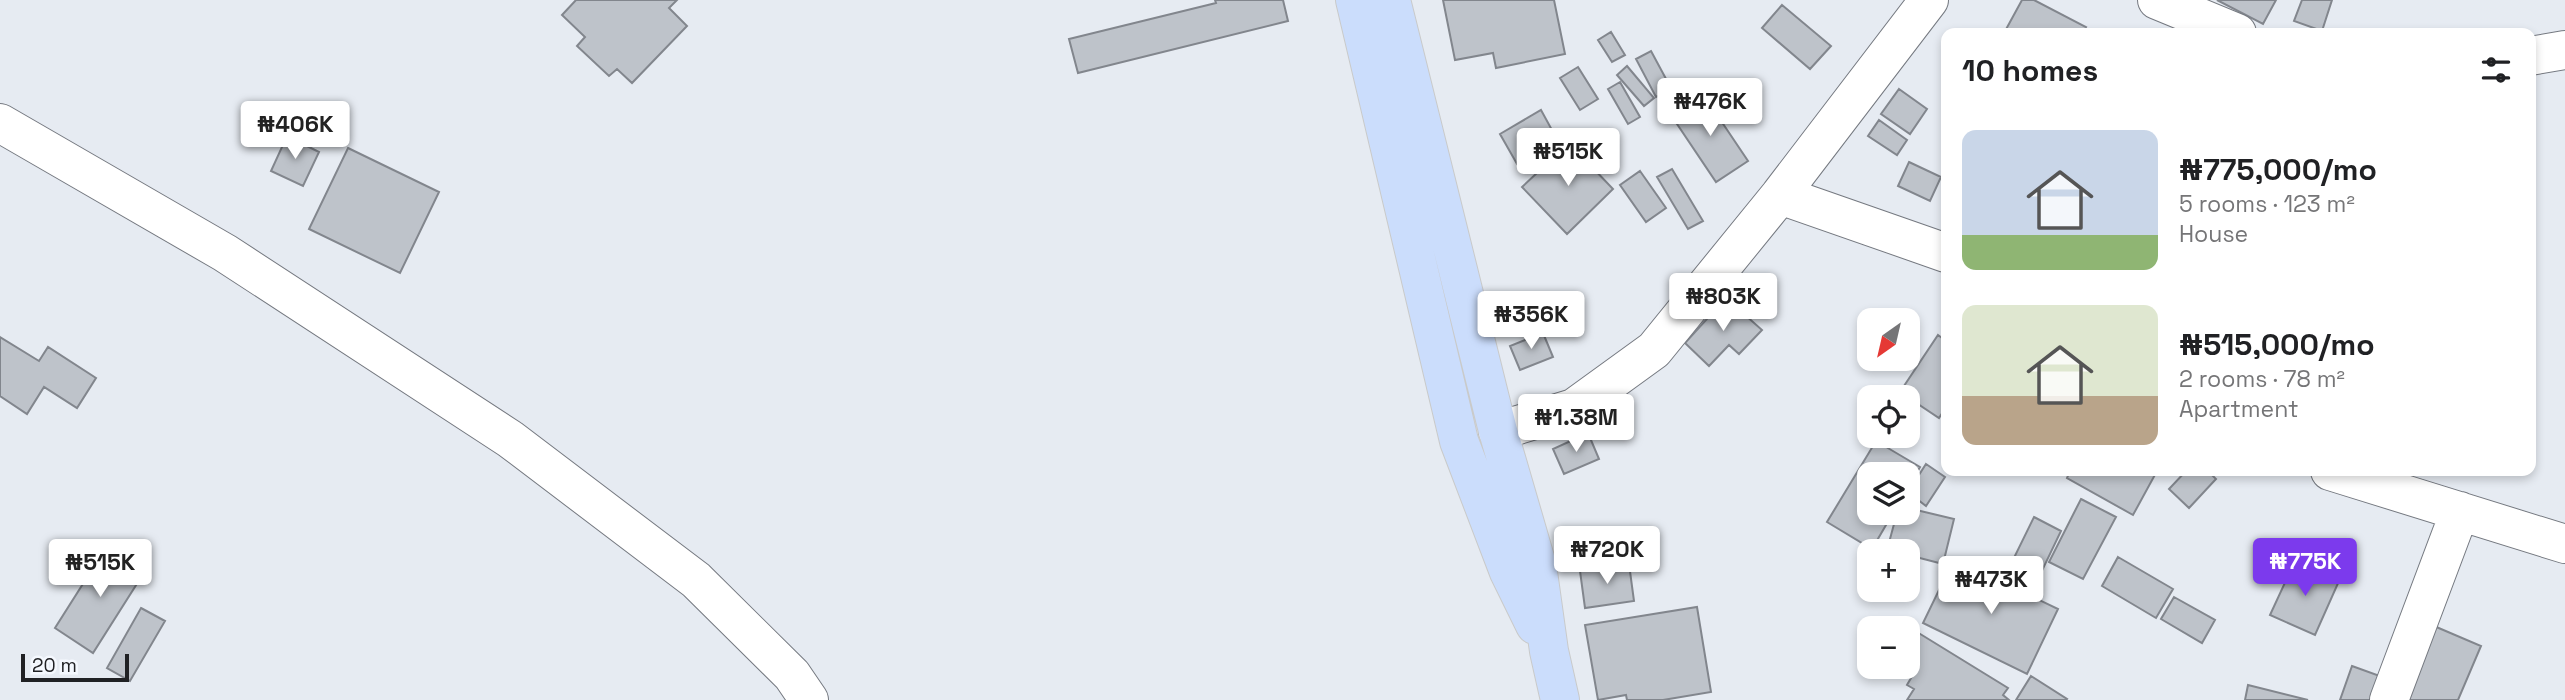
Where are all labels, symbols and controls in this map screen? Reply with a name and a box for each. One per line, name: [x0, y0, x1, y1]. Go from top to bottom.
text: 10 homes: [1962, 51, 2098, 90]
icon: filters: [2477, 51, 2515, 89]
pin: ₦476K: [1661, 78, 1759, 138]
text: ₦476K: [1673, 86, 1747, 116]
pin: ₦406K: [246, 102, 344, 161]
text: ₦406K: [257, 109, 333, 139]
pin: ₦515K: [1519, 128, 1617, 188]
text: ₦515K: [1533, 136, 1603, 166]
text: ₦775,000/mo: [2179, 150, 2377, 189]
icon: home: [2018, 158, 2102, 242]
text: 5 rooms · 123 m²: [2179, 189, 2355, 219]
text: House: [2179, 219, 2248, 249]
pin: ₦803K: [1674, 274, 1772, 333]
text: ₦803K: [1685, 281, 1761, 311]
pin: ₦356K: [1482, 292, 1580, 351]
text: ₦356K: [1494, 299, 1568, 329]
north arrow: [1857, 308, 1920, 371]
map controls: [1857, 308, 1920, 679]
text: ₦515,000/mo: [2179, 325, 2375, 364]
icon: home: [2018, 333, 2102, 417]
text: 2 rooms · 78 m²: [2179, 364, 2345, 394]
button: locate: [1857, 385, 1920, 448]
pin: ₦1.38M: [1519, 394, 1633, 454]
text: Apartment: [2179, 394, 2299, 424]
text: ₦1.38M: [1534, 402, 1618, 432]
button: layers: [1857, 462, 1920, 525]
pin: ₦720K: [1558, 526, 1656, 586]
text: ₦720K: [1570, 534, 1644, 564]
pin: ₦775K: [2256, 538, 2354, 598]
button: +: [1857, 539, 1920, 602]
pin: ₦515K: [51, 540, 149, 599]
text: ₦775K: [2269, 546, 2341, 576]
text: ₦515K: [65, 547, 135, 577]
pin: ₦473K: [1942, 556, 2040, 616]
text: ₦473K: [1954, 564, 2028, 594]
button: −: [1857, 616, 1920, 679]
scale bar: [21, 651, 130, 683]
text: 20 m: [32, 653, 77, 678]

